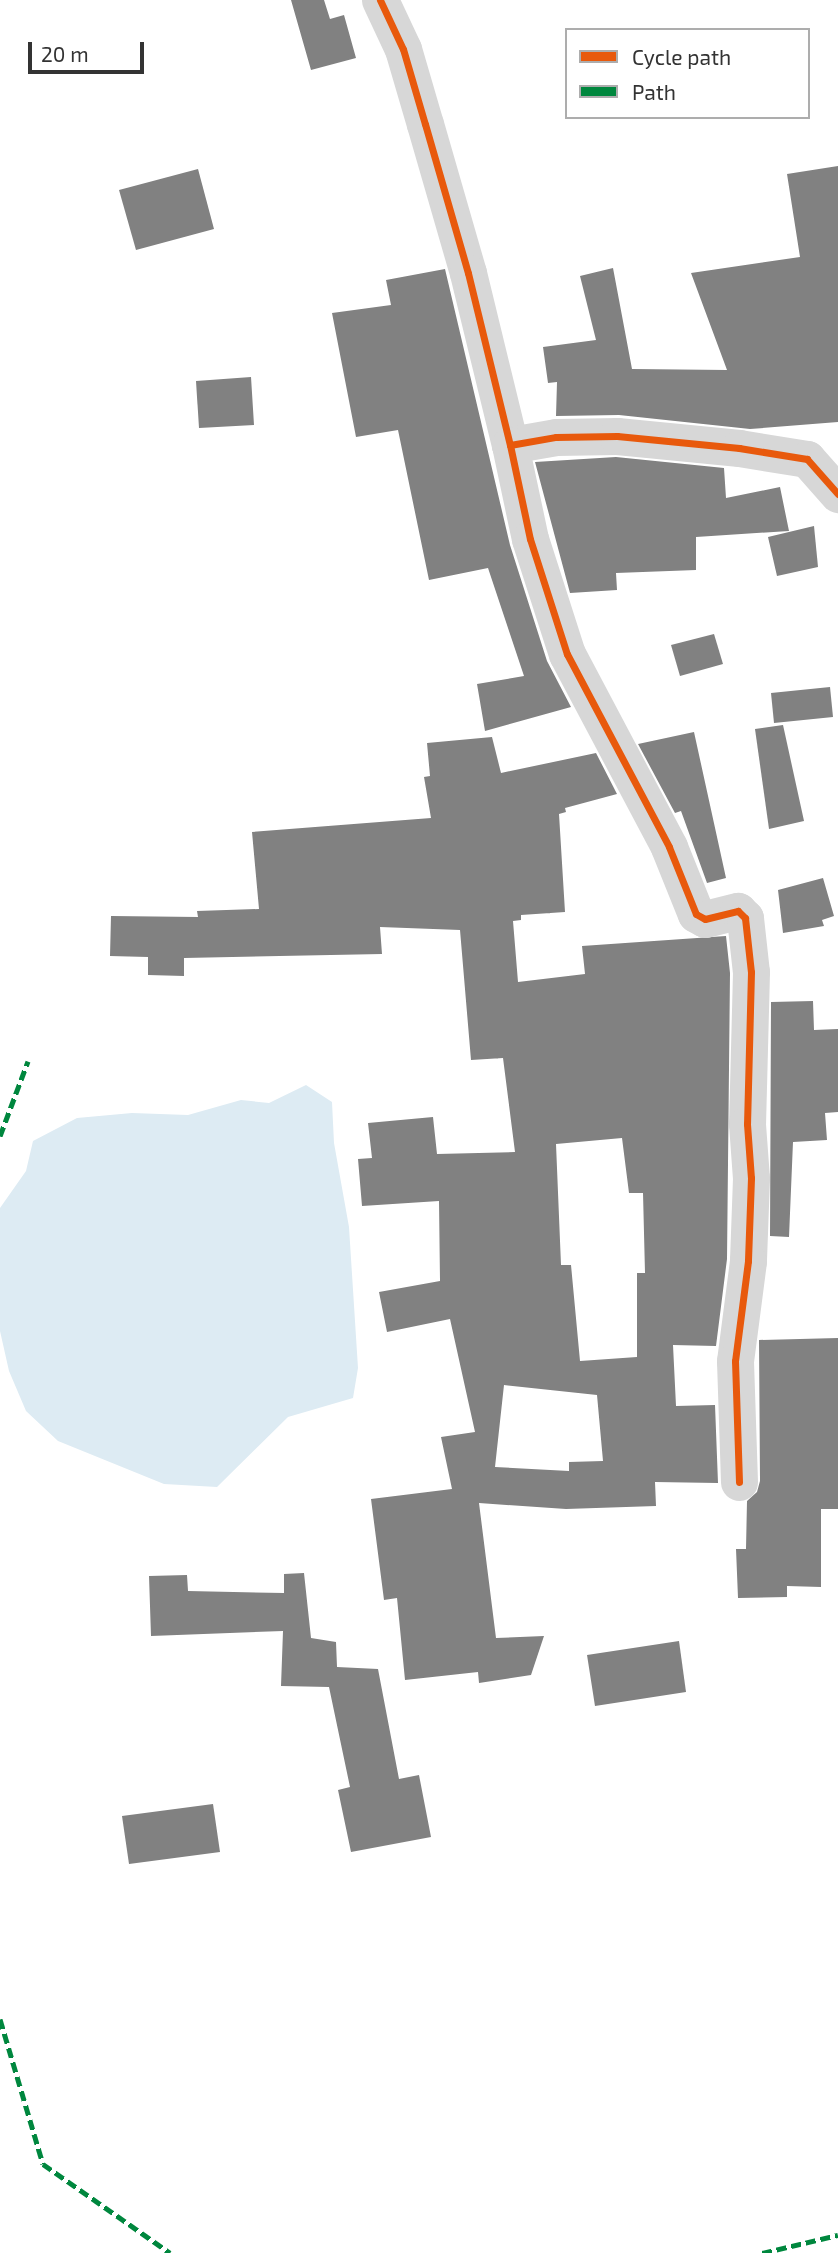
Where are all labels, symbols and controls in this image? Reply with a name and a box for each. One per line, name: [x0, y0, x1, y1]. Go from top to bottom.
scale bar: [32, 28, 147, 72]
legend: [565, 28, 810, 119]
text: 20 m: [41, 41, 89, 66]
text: Cycle path: [632, 44, 731, 69]
text: Path: [632, 79, 676, 104]

